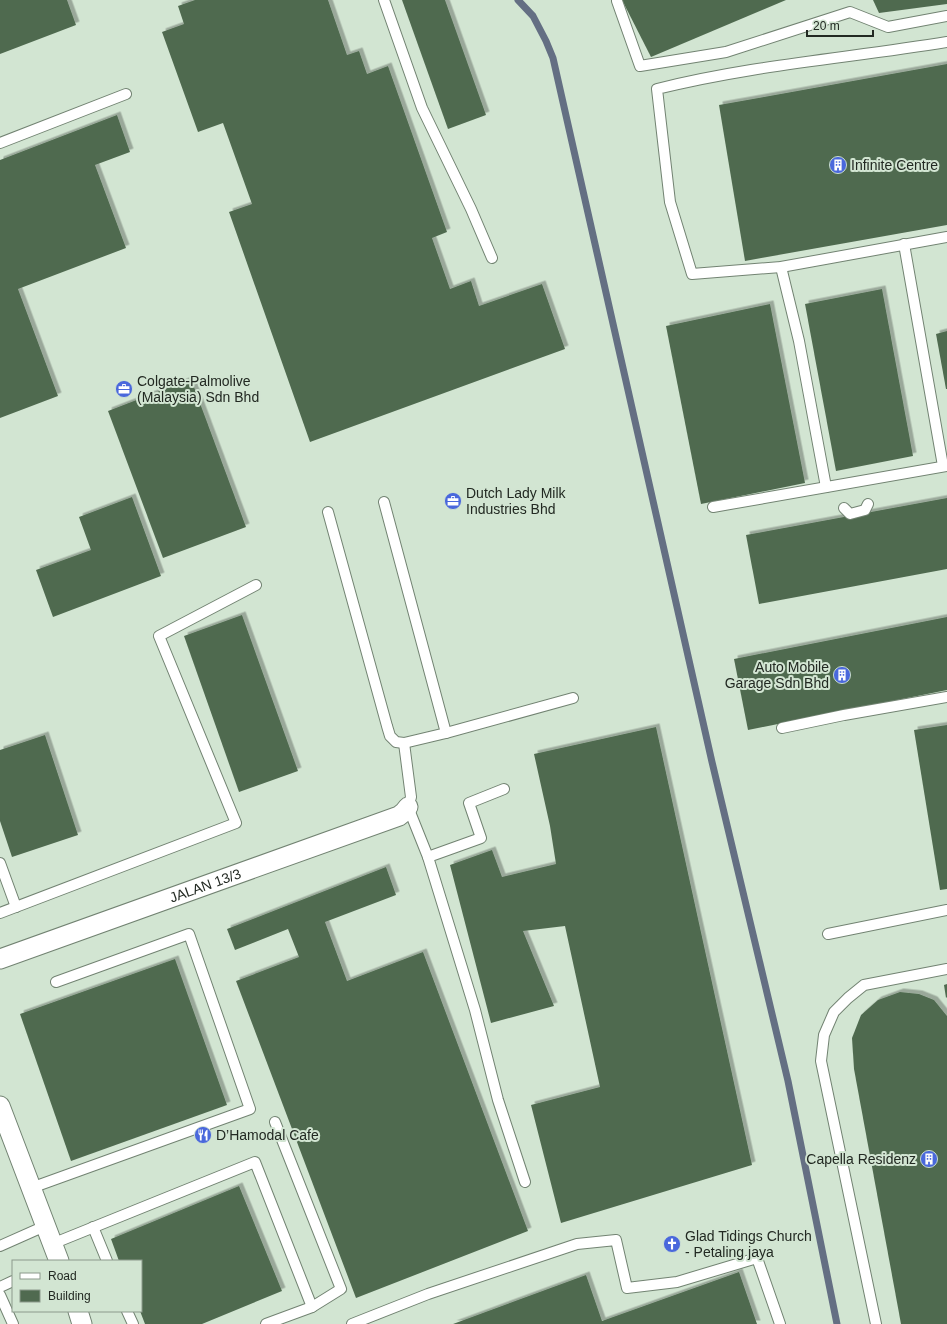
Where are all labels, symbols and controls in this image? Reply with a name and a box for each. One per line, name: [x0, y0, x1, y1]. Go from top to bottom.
scale bar: [807, 12, 873, 38]
text: 20 m: [813, 19, 840, 33]
building icon: Infinite Centre: [828, 155, 848, 175]
place label: Infinite Centre: [851, 157, 938, 173]
place label: Colgate-Palmolive (Malaysia) Sdn Bhd: [137, 373, 259, 405]
office icon: Colgate-Palmolive (Malaysia) Sdn Bhd: [114, 379, 134, 399]
place label: Dutch Lady Milk Industries Bhd: [466, 485, 567, 517]
office icon: Dutch Lady Milk Industries Bhd: [443, 491, 463, 511]
place label: Auto Mobile Garage Sdn Bhd: [725, 659, 829, 691]
building icon: Auto Mobile Garage Sdn Bhd: [832, 665, 852, 685]
street label: JALAN 13/3: [167, 865, 243, 906]
restaurant icon: D’Hamodal Cafe: [193, 1125, 213, 1145]
place label: D’Hamodal Cafe: [216, 1127, 319, 1143]
building icon: Capella Residenz: [919, 1149, 939, 1169]
place label: Capella Residenz: [806, 1151, 916, 1167]
place label: Glad Tidings Church - Petaling jaya: [685, 1228, 812, 1260]
church icon: Glad Tidings Church - Petaling jaya: [662, 1234, 682, 1254]
legend: [12, 1260, 142, 1312]
text: Road: [48, 1269, 77, 1283]
text: Building: [48, 1289, 91, 1303]

